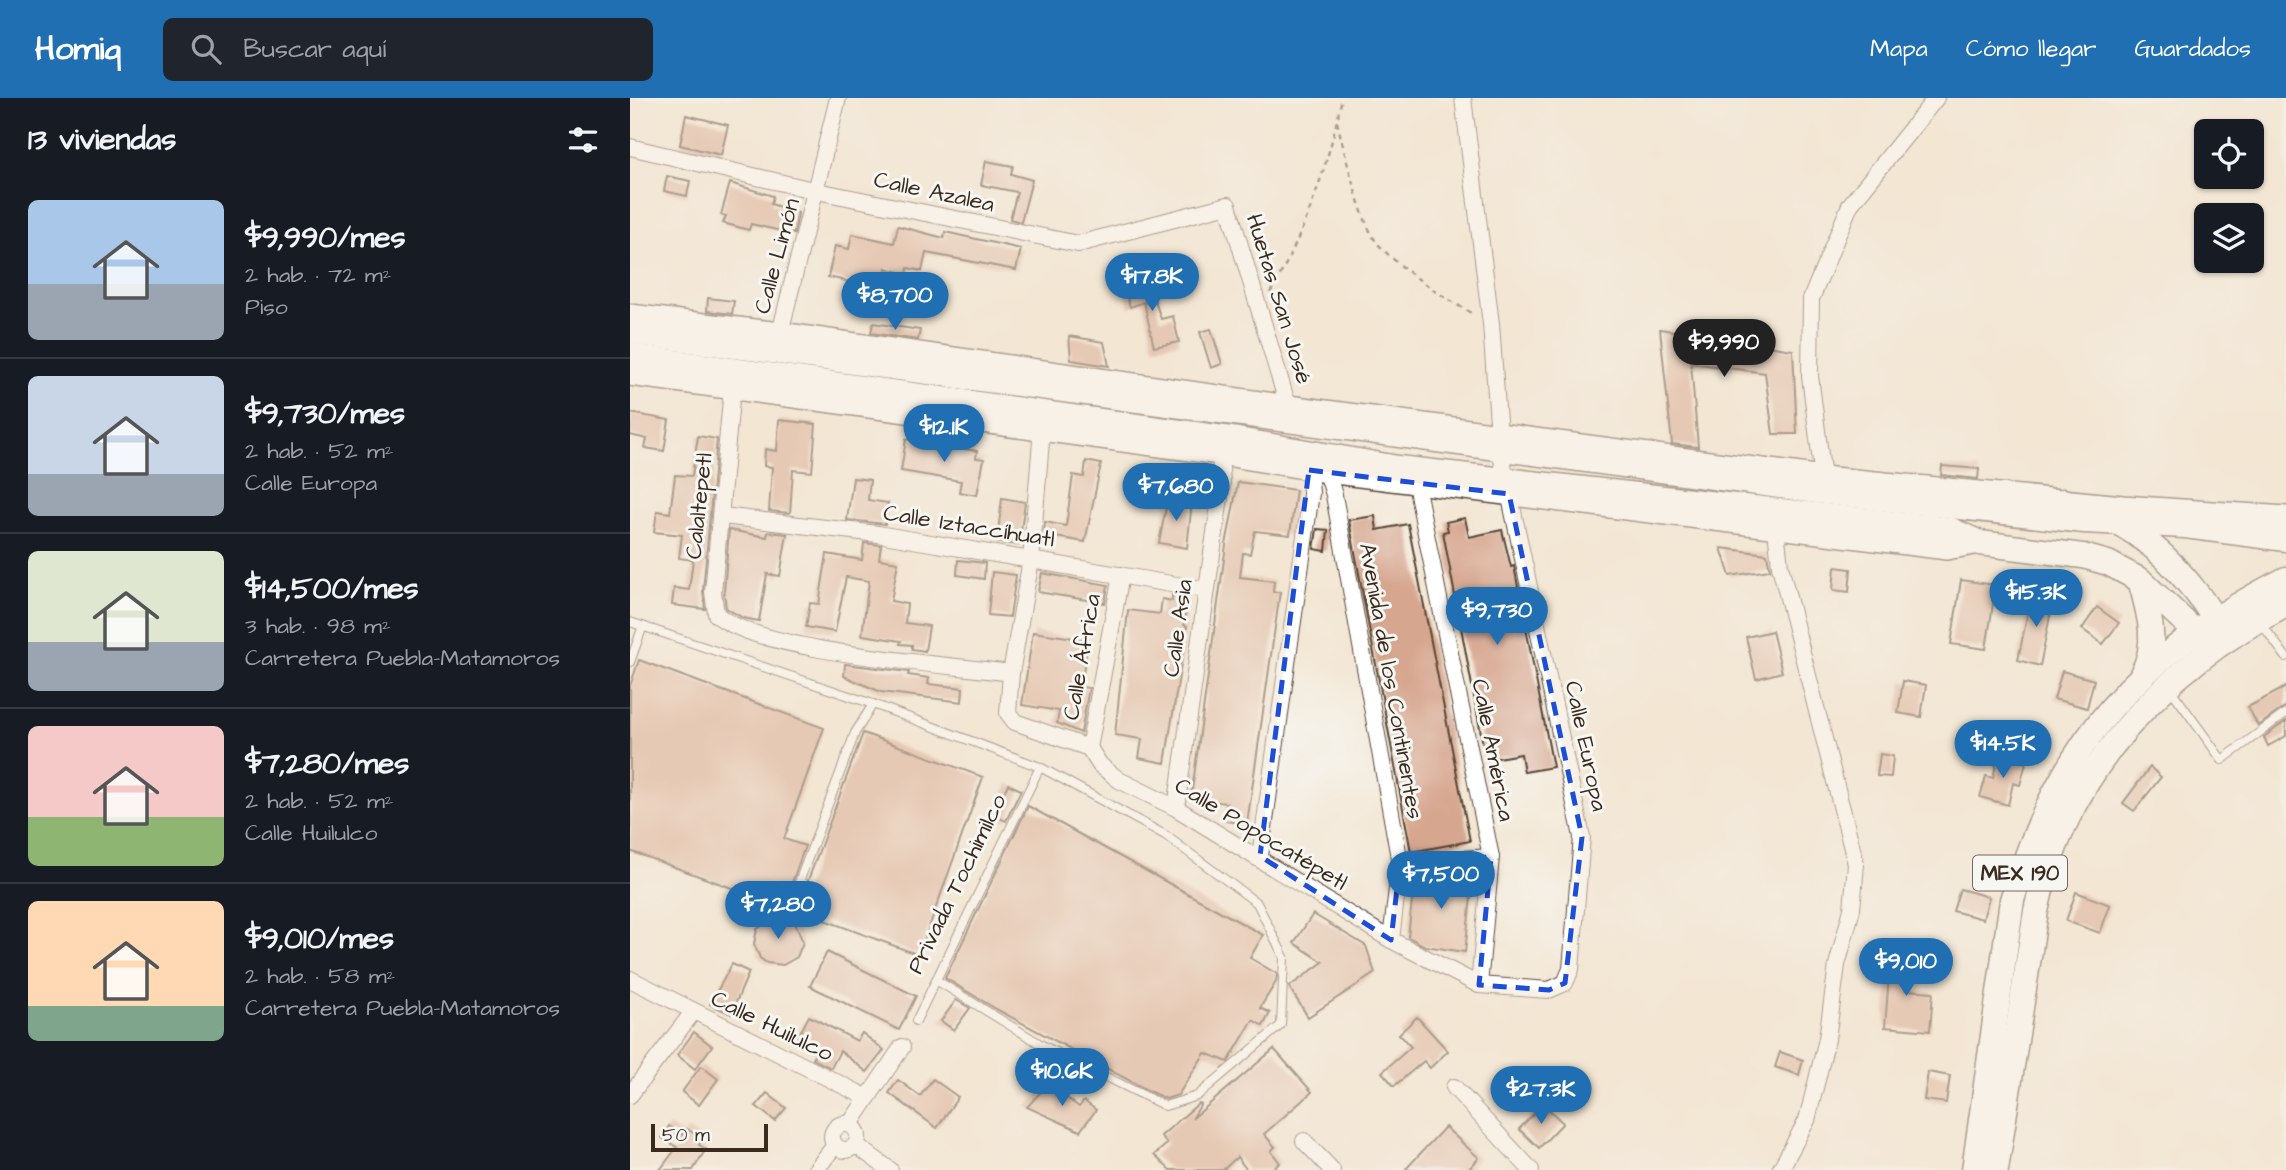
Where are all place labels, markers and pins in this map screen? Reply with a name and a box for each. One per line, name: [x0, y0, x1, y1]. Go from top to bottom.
pin: $17.8K: [1095, 254, 1209, 313]
pin: $8,700: [838, 272, 952, 332]
pin: $9,990: [1667, 320, 1781, 379]
pin: $12.1K: [887, 404, 1001, 464]
pin: $7,680: [1119, 464, 1233, 523]
pin: $15.3K: [1979, 570, 2093, 629]
pin: $9,730: [1440, 588, 1554, 647]
pin: $14.5K: [1946, 720, 2060, 780]
pin: $7,500: [1384, 852, 1498, 911]
pin: $7,280: [721, 882, 835, 941]
pin: $9,010: [1849, 939, 1963, 998]
pin: $10.6K: [1005, 1048, 1119, 1108]
pin: $27.3K: [1484, 1066, 1598, 1126]

